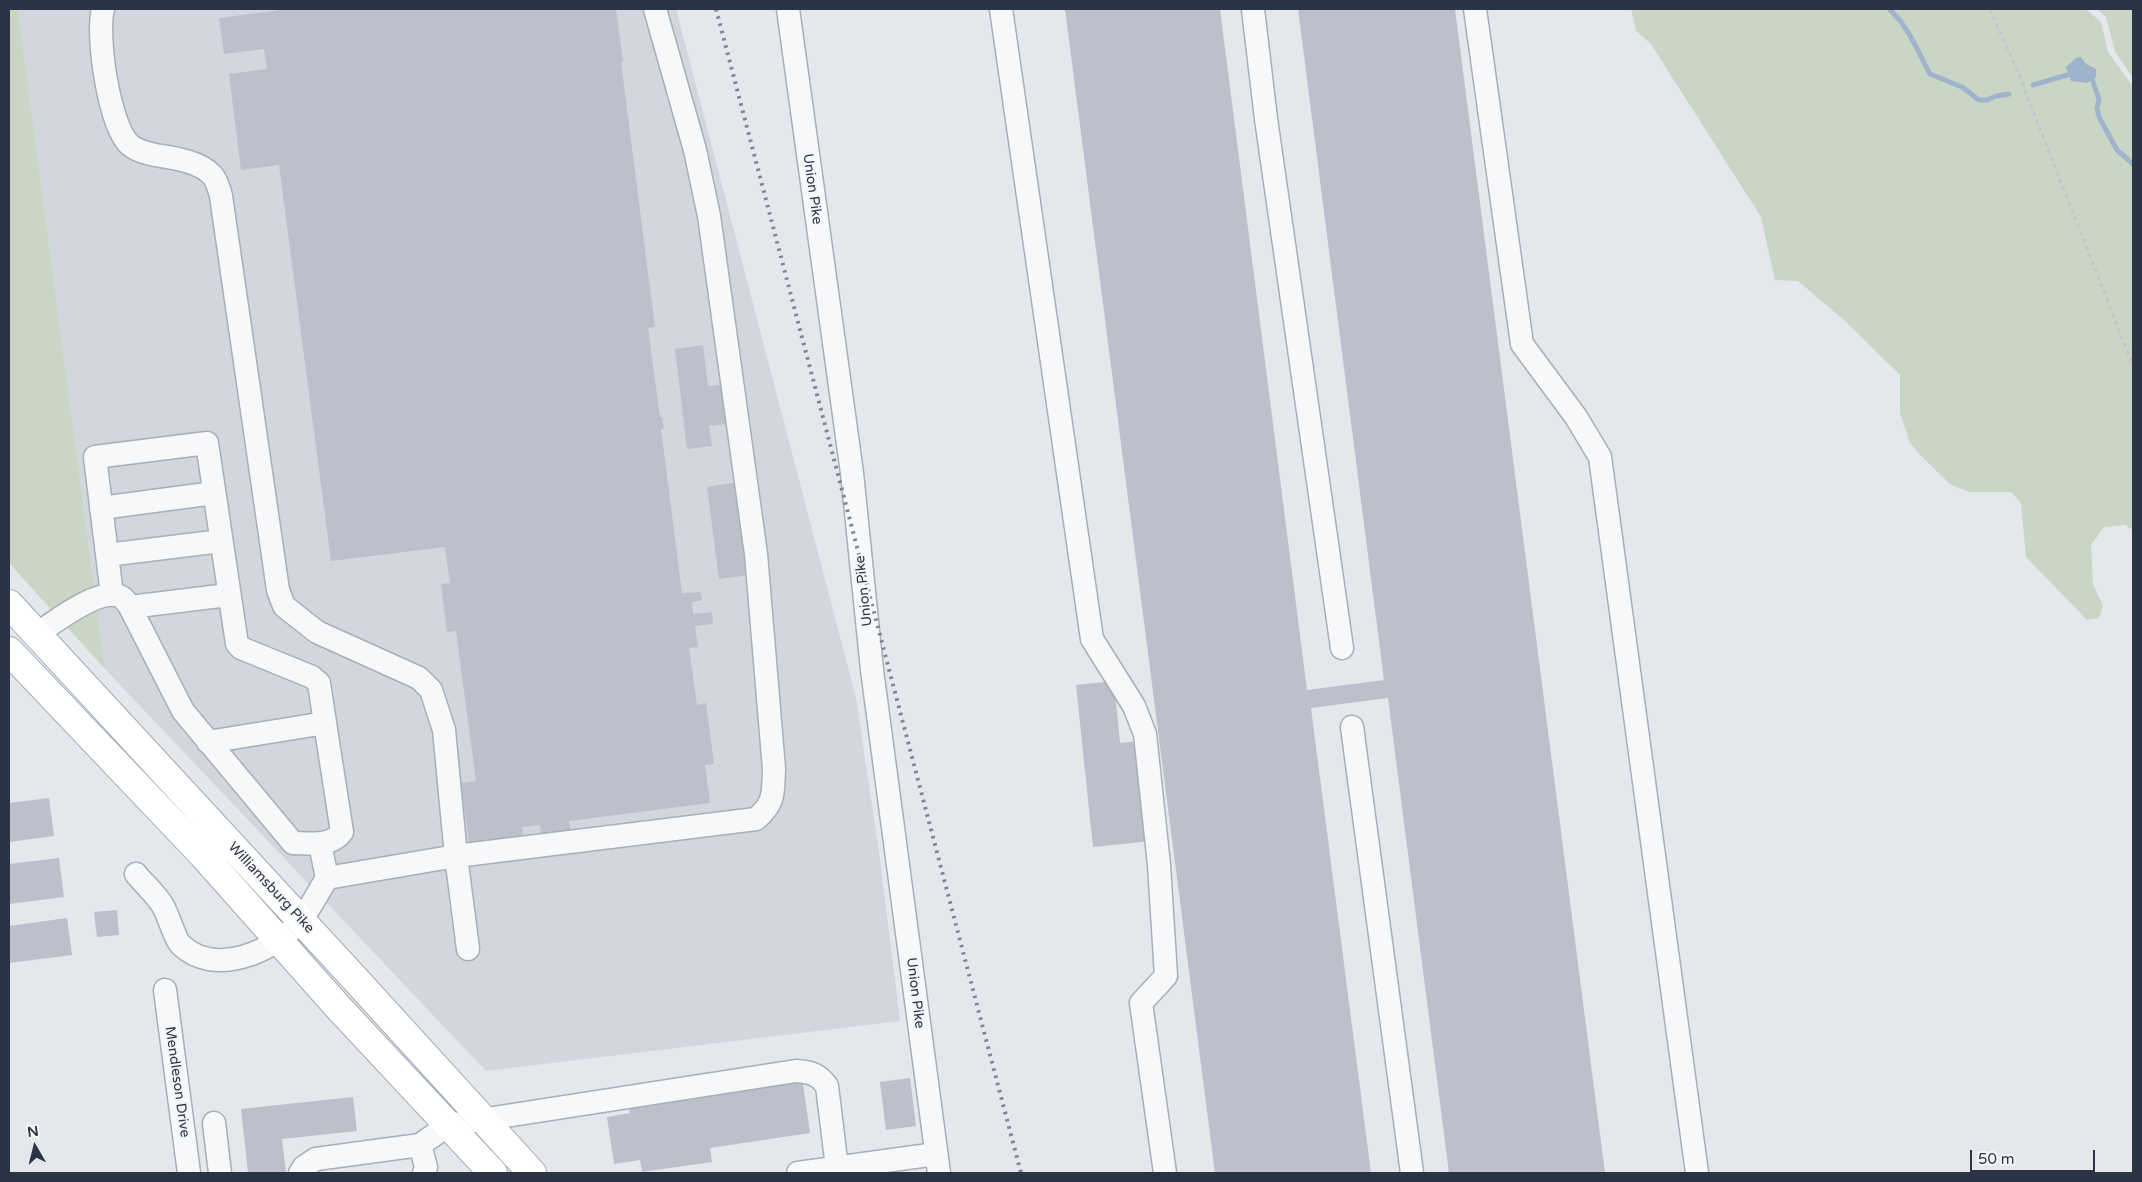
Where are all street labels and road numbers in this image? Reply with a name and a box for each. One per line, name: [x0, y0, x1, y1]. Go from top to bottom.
street label: Union Pike: [799, 153, 825, 225]
street label: Union Pike: [852, 555, 876, 627]
street label: Williamsburg Pike: [224, 839, 318, 937]
street label: Union Pike: [902, 957, 928, 1029]
street label: Mendleson Drive: [161, 1025, 193, 1139]

